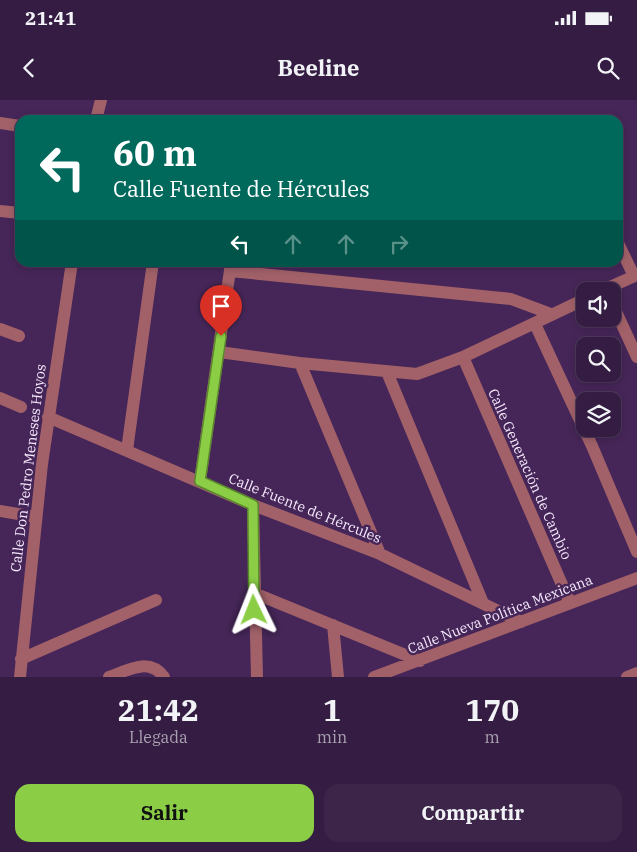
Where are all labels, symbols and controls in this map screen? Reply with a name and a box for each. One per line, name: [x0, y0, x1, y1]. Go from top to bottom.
text: 21:41: [25, 6, 76, 30]
text: Beeline: [278, 53, 359, 82]
icon: back: [15, 54, 43, 82]
icon: search: [594, 54, 622, 82]
text: 60 m: [113, 130, 197, 176]
icon: left: [30, 135, 95, 200]
text: Calle Fuente de Hércules: [113, 174, 370, 203]
icon: left: [226, 230, 254, 258]
icon: ahead: [279, 230, 307, 258]
icon: ahead: [332, 230, 360, 258]
icon: right: [385, 230, 413, 258]
map controls: [576, 282, 621, 437]
button: sound: [576, 282, 621, 327]
pin: [200, 285, 242, 336]
icon: arrive: [207, 292, 235, 320]
button: search: [576, 337, 621, 382]
street label: Calle Don Pedro Meneses Hoyos: [6, 363, 50, 573]
street label: Calle Generación de Cambio: [484, 386, 576, 562]
button: layers: [576, 392, 621, 437]
street label: Calle Fuente de Hércules: [226, 469, 384, 547]
street label: Calle Nueva Política Mexicana: [405, 570, 595, 658]
position arrow: [227, 583, 279, 635]
text: 21:42: [118, 690, 199, 729]
text: 1: [323, 690, 341, 729]
text: 170: [465, 690, 519, 729]
text: Llegada: [129, 727, 188, 747]
text: min: [317, 727, 347, 747]
text: m: [485, 727, 500, 747]
button: Salir: [15, 784, 314, 842]
button: Compartir: [324, 784, 622, 842]

